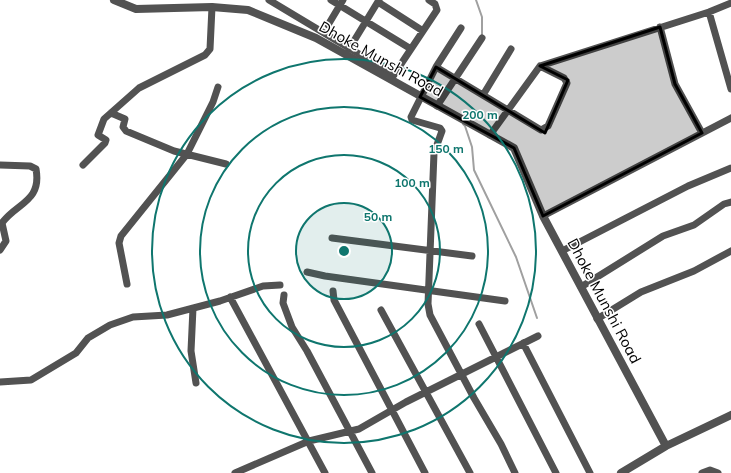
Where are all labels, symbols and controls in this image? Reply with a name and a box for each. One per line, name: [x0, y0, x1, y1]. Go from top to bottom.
street label: Dhoke Munshi Road: [316, 17, 447, 101]
text: 200 m: [462, 107, 498, 122]
text: 150 m: [428, 141, 464, 156]
text: 100 m: [394, 175, 430, 190]
text: 50 m: [364, 209, 392, 224]
street label: Dhoke Munshi Road: [563, 235, 645, 367]
centre of rings: [337, 244, 351, 258]

